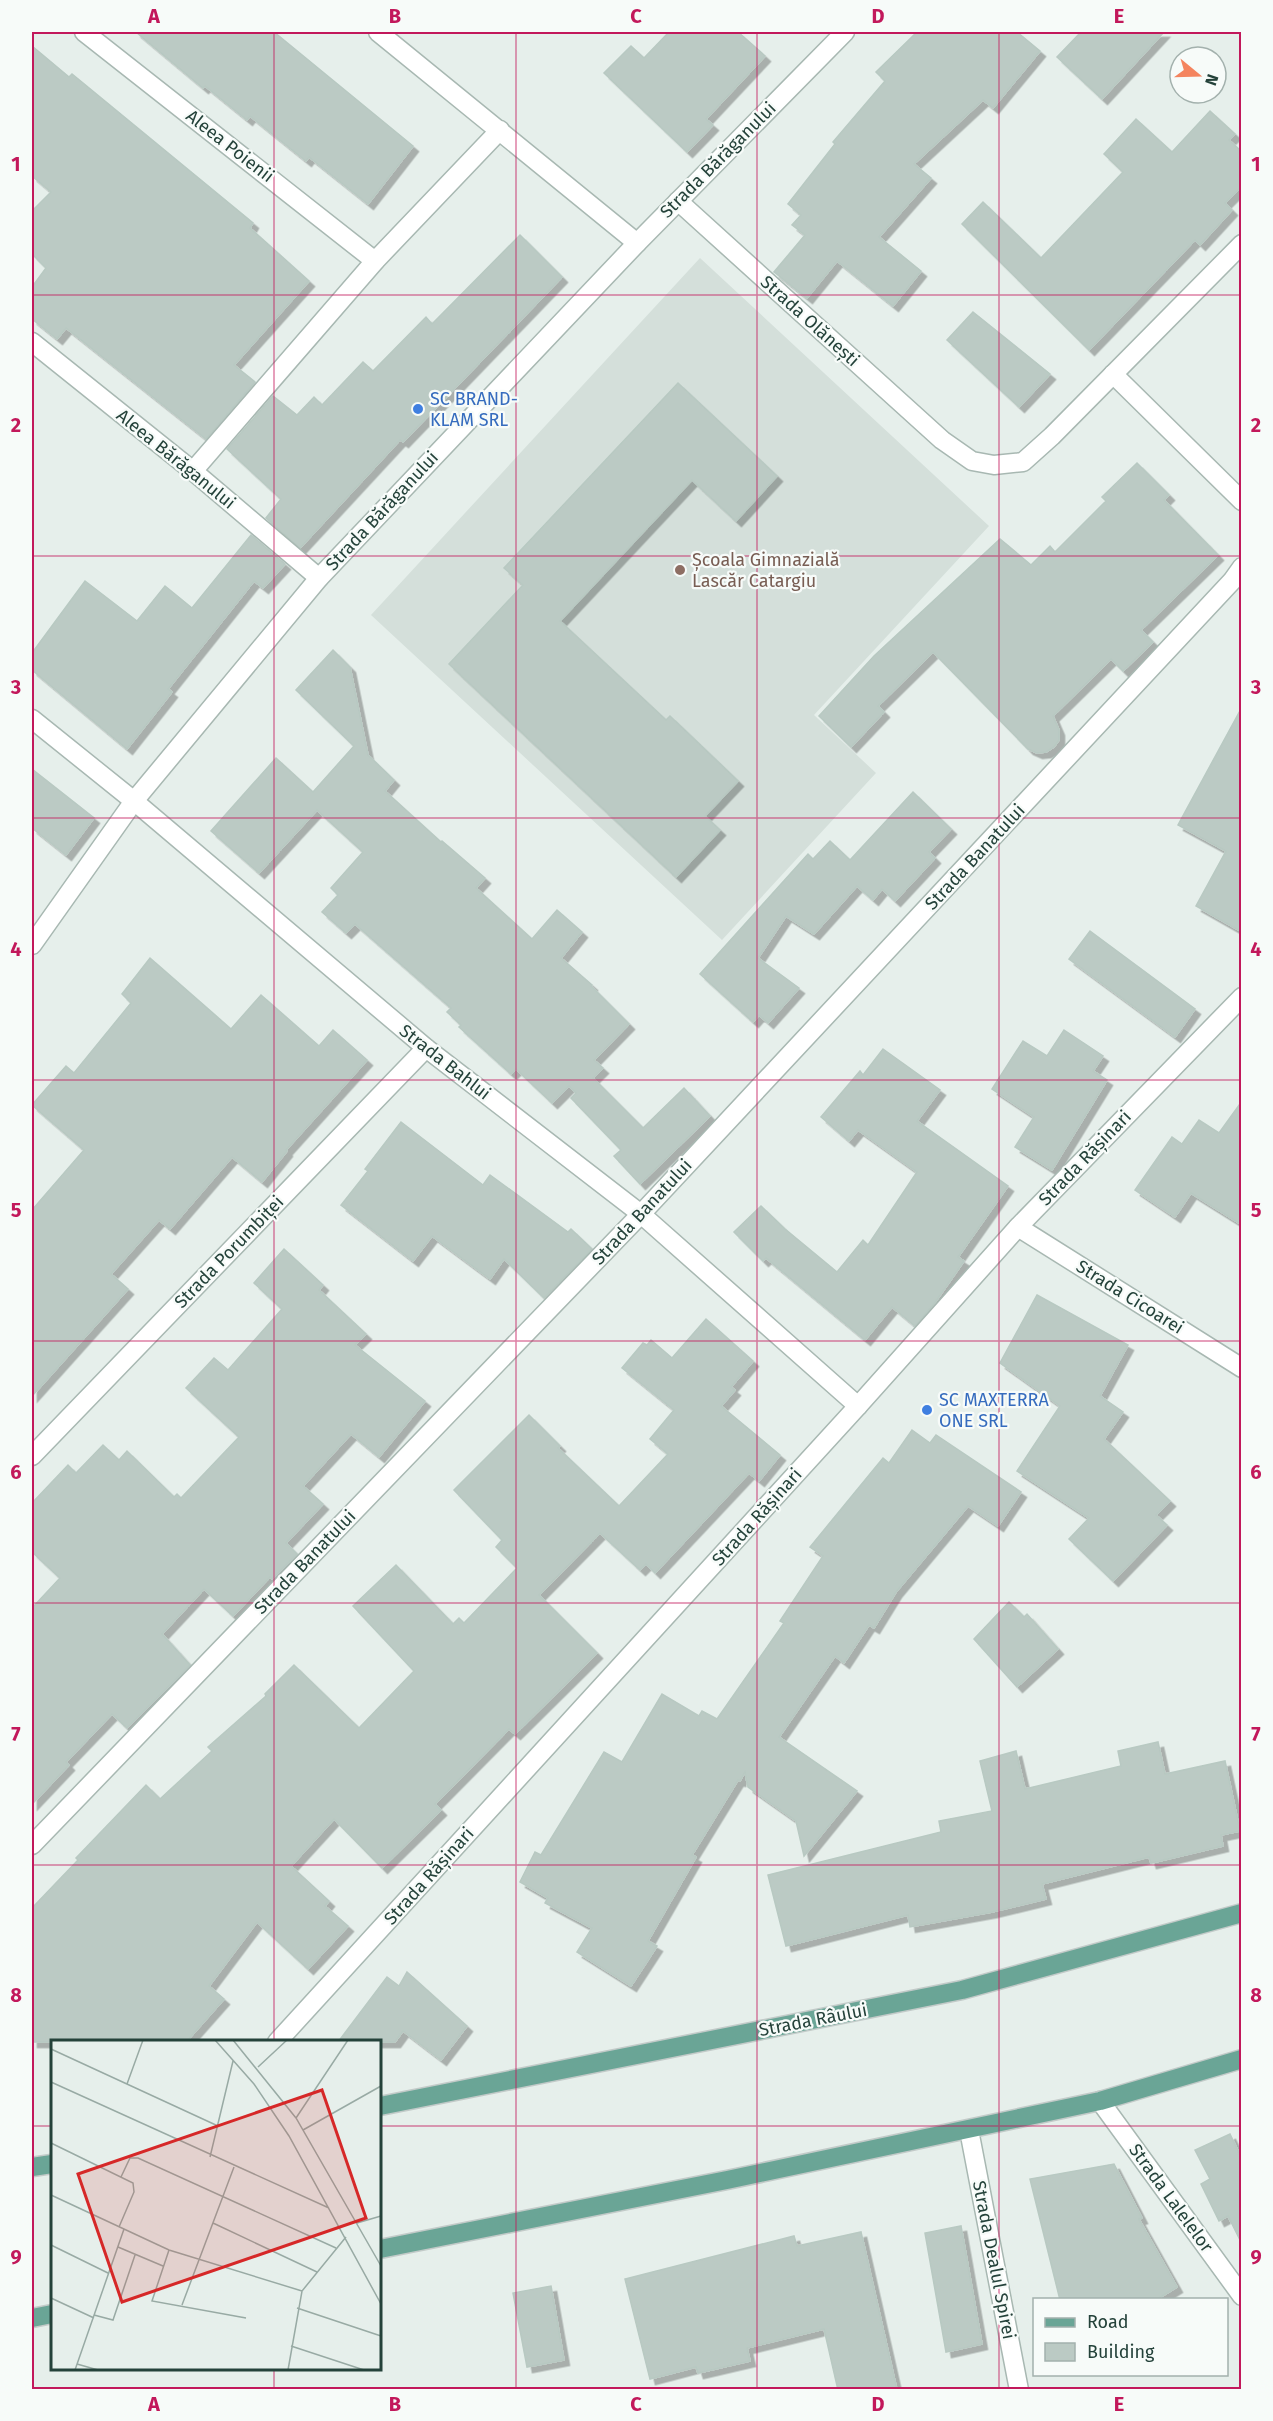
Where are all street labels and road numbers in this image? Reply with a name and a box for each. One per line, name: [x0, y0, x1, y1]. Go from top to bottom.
street label: Strada Bărăganului: [655, 97, 781, 223]
street label: Aleea Poienii: [182, 105, 278, 187]
street label: Strada Olănești: [755, 271, 864, 372]
street label: Aleea Bărăganului: [112, 404, 240, 514]
street label: Strada Bărăganului: [321, 447, 443, 575]
street label: Strada Banatului: [920, 800, 1030, 914]
street label: Strada Bahlui: [395, 1020, 495, 1104]
street label: Strada Rășinari: [1034, 1106, 1137, 1211]
street label: Strada Banatului: [587, 1155, 697, 1269]
street label: Strada Porumbiței: [170, 1191, 289, 1314]
street label: Strada Cicoarei: [1072, 1255, 1188, 1339]
street label: Strada Rășinari: [707, 1464, 807, 1571]
street label: Strada Banatului: [250, 1505, 360, 1619]
street label: Strada Rășinari: [379, 1823, 479, 1930]
street label: Strada Râului: [757, 1999, 869, 2041]
street label: Strada Lalelelor: [1124, 2139, 1218, 2257]
street label: Strada Dealul Spirei: [968, 2179, 1020, 2341]

